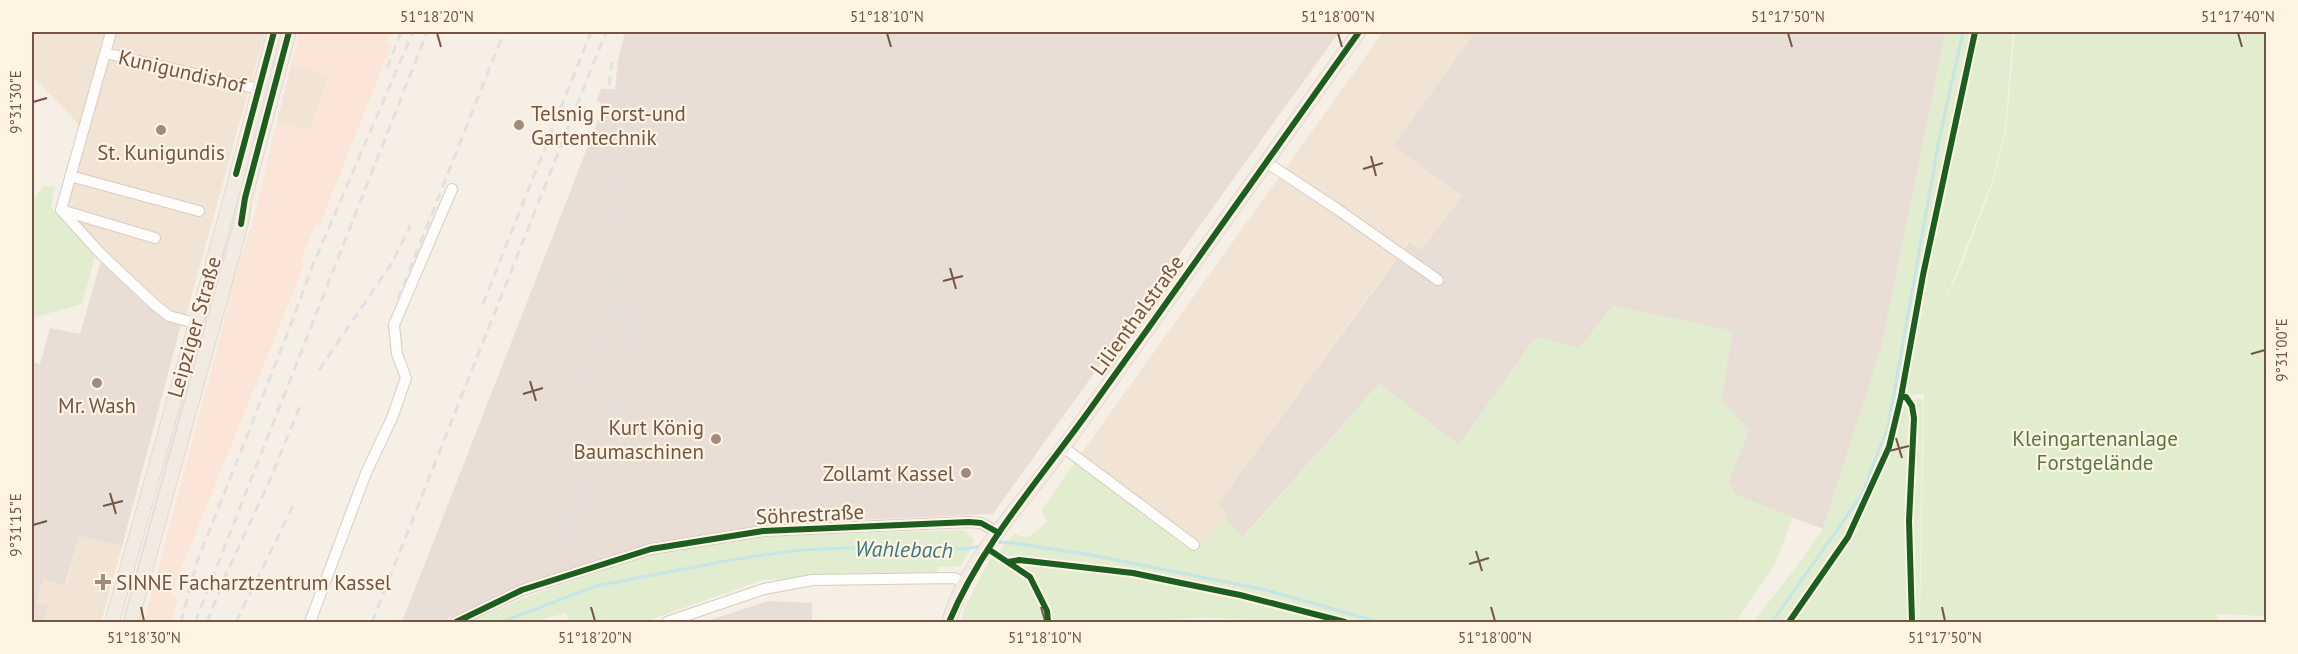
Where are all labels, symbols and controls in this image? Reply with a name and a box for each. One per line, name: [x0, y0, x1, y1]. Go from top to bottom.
text: 51°18'20"N: [400, 7, 474, 26]
text: 51°18'10"N: [850, 7, 924, 26]
text: 51°18'00"N: [1301, 7, 1375, 26]
text: 51°17'50"N: [1751, 7, 1825, 26]
text: 51°17'40"N: [2201, 7, 2275, 26]
street label: Kunigundishof: [116, 43, 249, 99]
text: 9°31'30"E: [6, 70, 25, 134]
place label: Telsnig Forst-und Gartentechnik: [531, 100, 686, 151]
marker: Telsnig Forst-und Gartentechnik: [512, 118, 526, 132]
marker: St. Kunigundis: [154, 123, 168, 137]
place label: St. Kunigundis: [97, 139, 225, 166]
street label: Lilienthalstraße: [1084, 250, 1190, 380]
street label: Leipziger Straße: [161, 253, 227, 401]
text: 9°31'00"E: [2272, 318, 2291, 382]
marker: Mr. Wash: [90, 376, 104, 390]
place label: Mr. Wash: [58, 392, 136, 419]
place label: Kurt König Baumaschinen: [573, 414, 704, 465]
park label: Kleingartenanlage Forstgelände: [2012, 425, 2178, 476]
marker: Kurt König Baumaschinen: [709, 432, 723, 446]
place label: Zollamt Kassel: [823, 460, 954, 487]
marker: Zollamt Kassel: [959, 466, 973, 480]
text: 9°31'15"E: [6, 493, 25, 557]
street label: Söhrestraße: [755, 498, 865, 530]
water label: Wahlebach: [855, 534, 953, 564]
place label: SINNE Facharztzentrum Kassel: [116, 569, 391, 596]
marker: SINNE Facharztzentrum Kassel: [94, 573, 112, 591]
text: 51°18'30"N: [107, 628, 181, 647]
text: 51°18'20"N: [558, 628, 632, 647]
text: 51°18'10"N: [1008, 628, 1082, 647]
text: 51°18'00"N: [1458, 628, 1532, 647]
text: 51°17'50"N: [1908, 628, 1982, 647]

